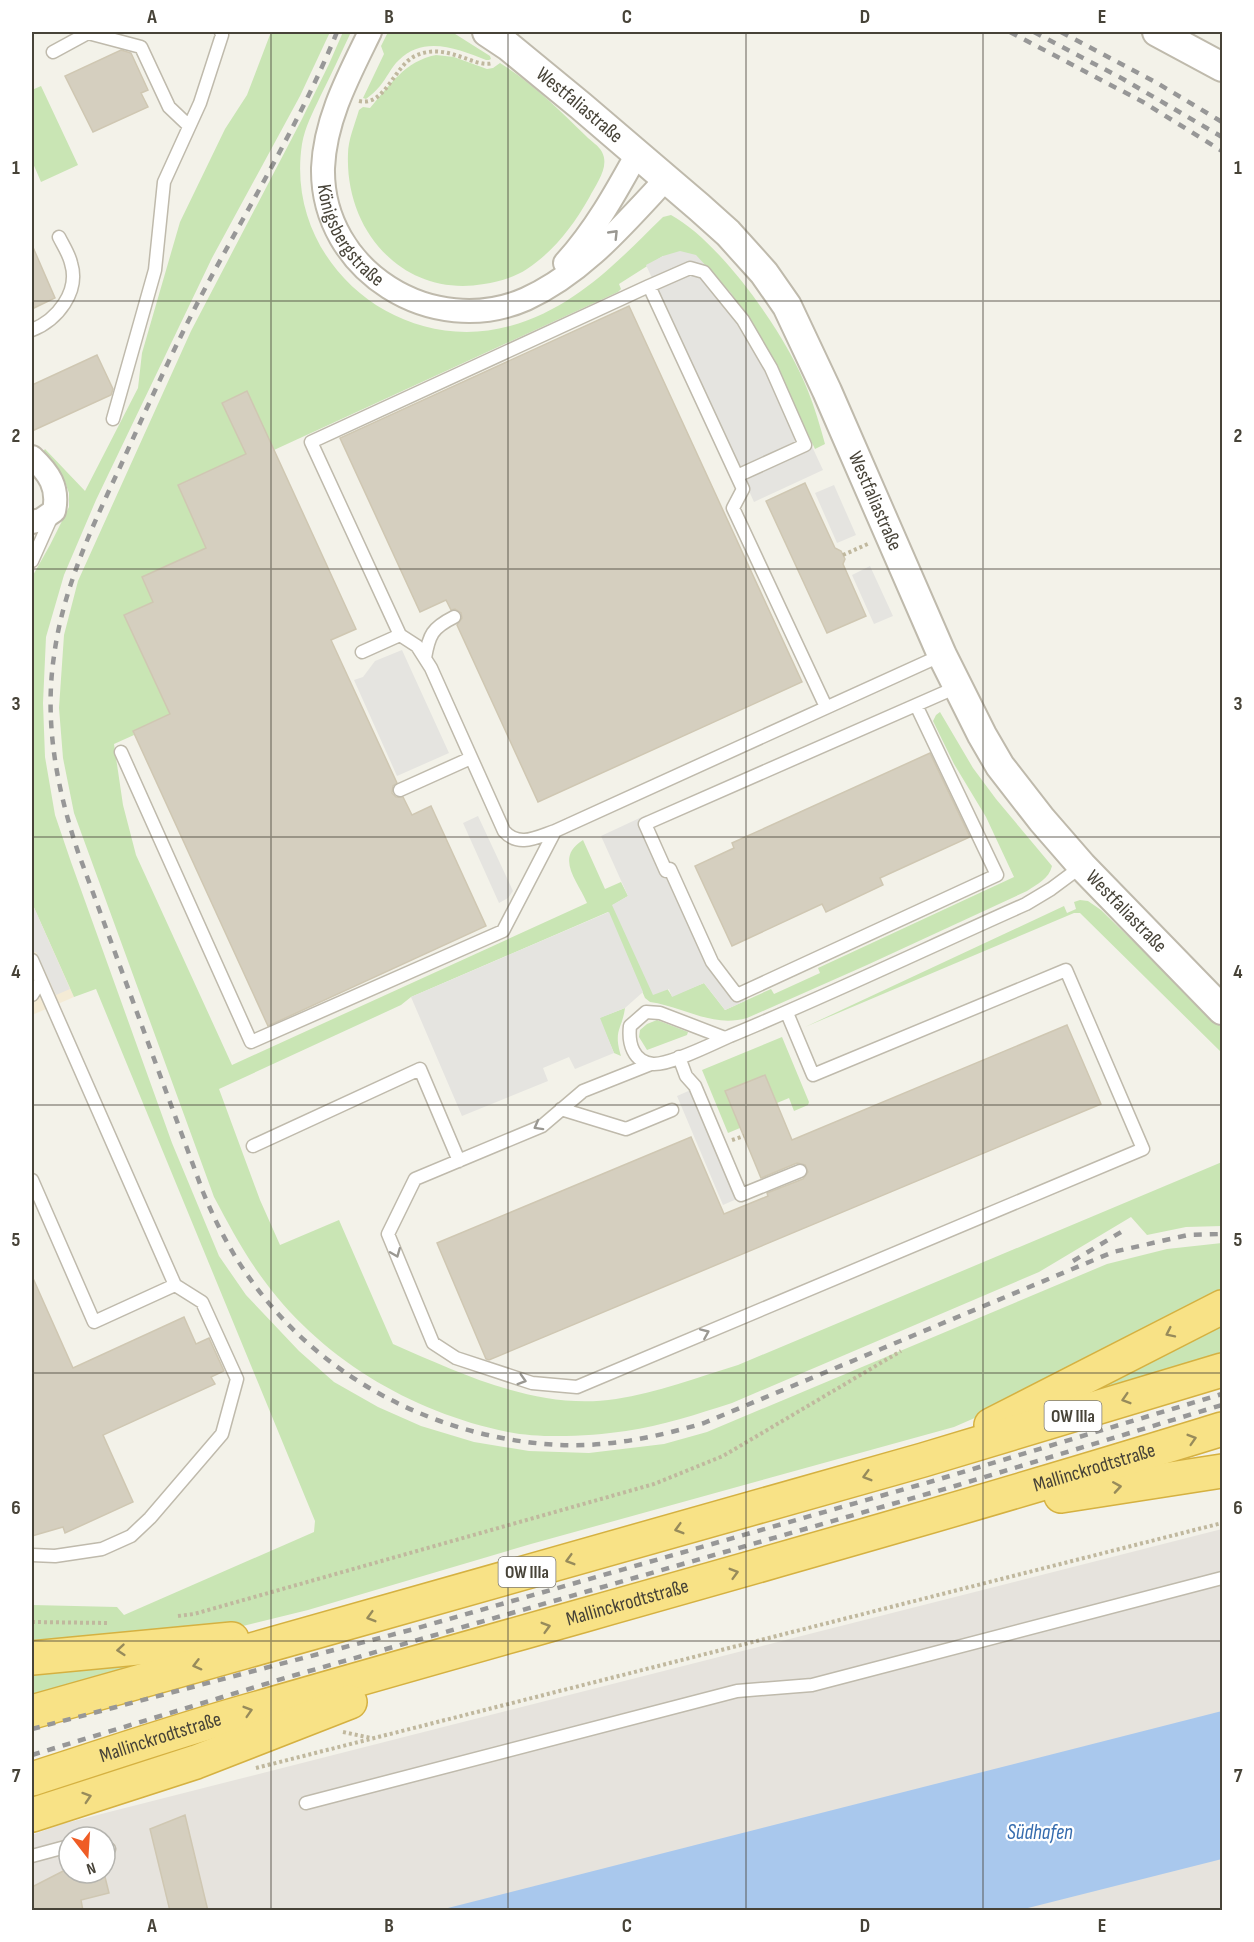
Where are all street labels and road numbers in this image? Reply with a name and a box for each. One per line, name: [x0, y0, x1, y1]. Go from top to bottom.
street label: Westfaliastraße: [531, 62, 628, 148]
street label: Königsbergstraße: [312, 183, 389, 292]
street label: Westfaliastraße: [843, 448, 907, 554]
street label: Westfaliastraße: [1081, 865, 1172, 958]
road number: OW IIIa: [1044, 1401, 1102, 1431]
street label: Mallinckrodtstraße: [1030, 1438, 1158, 1498]
road number: OW IIIa: [498, 1557, 556, 1587]
street label: Mallinckrodtstraße: [563, 1574, 691, 1632]
street label: Mallinckrodtstraße: [97, 1707, 224, 1768]

